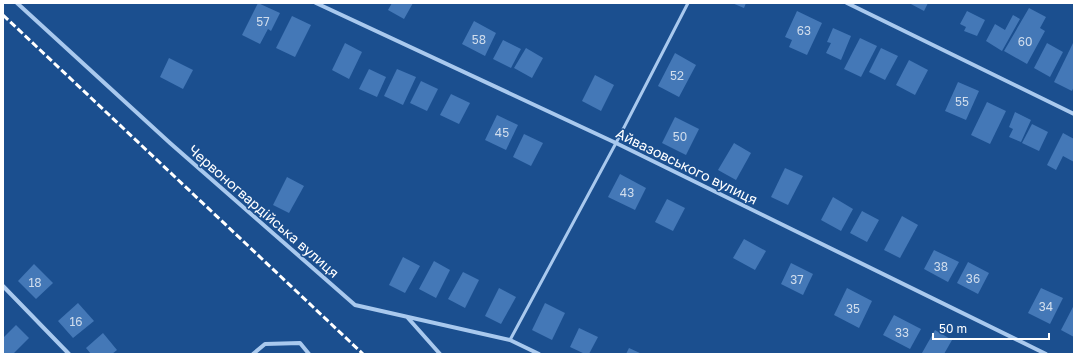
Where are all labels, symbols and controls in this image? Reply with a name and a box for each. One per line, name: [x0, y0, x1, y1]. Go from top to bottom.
house number: 57: [256, 14, 270, 29]
house number: 63: [797, 23, 811, 38]
house number: 58: [472, 32, 486, 47]
house number: 60: [1018, 34, 1032, 49]
house number: 52: [670, 68, 684, 83]
house number: 55: [955, 94, 969, 109]
street label: Айвазовського вулиця: [613, 124, 761, 208]
house number: 45: [495, 125, 509, 140]
house number: 50: [673, 129, 687, 144]
street label: Червоногвардійська вулиця: [185, 141, 343, 281]
house number: 43: [620, 185, 634, 200]
house number: 38: [934, 259, 948, 274]
house number: 36: [966, 271, 980, 286]
house number: 37: [790, 272, 804, 287]
house number: 18: [28, 275, 42, 290]
house number: 34: [1039, 299, 1053, 314]
house number: 35: [846, 301, 860, 316]
house number: 16: [69, 314, 83, 329]
scale bar: [933, 315, 1049, 341]
text: 50 m: [939, 321, 967, 336]
house number: 33: [895, 325, 909, 340]

